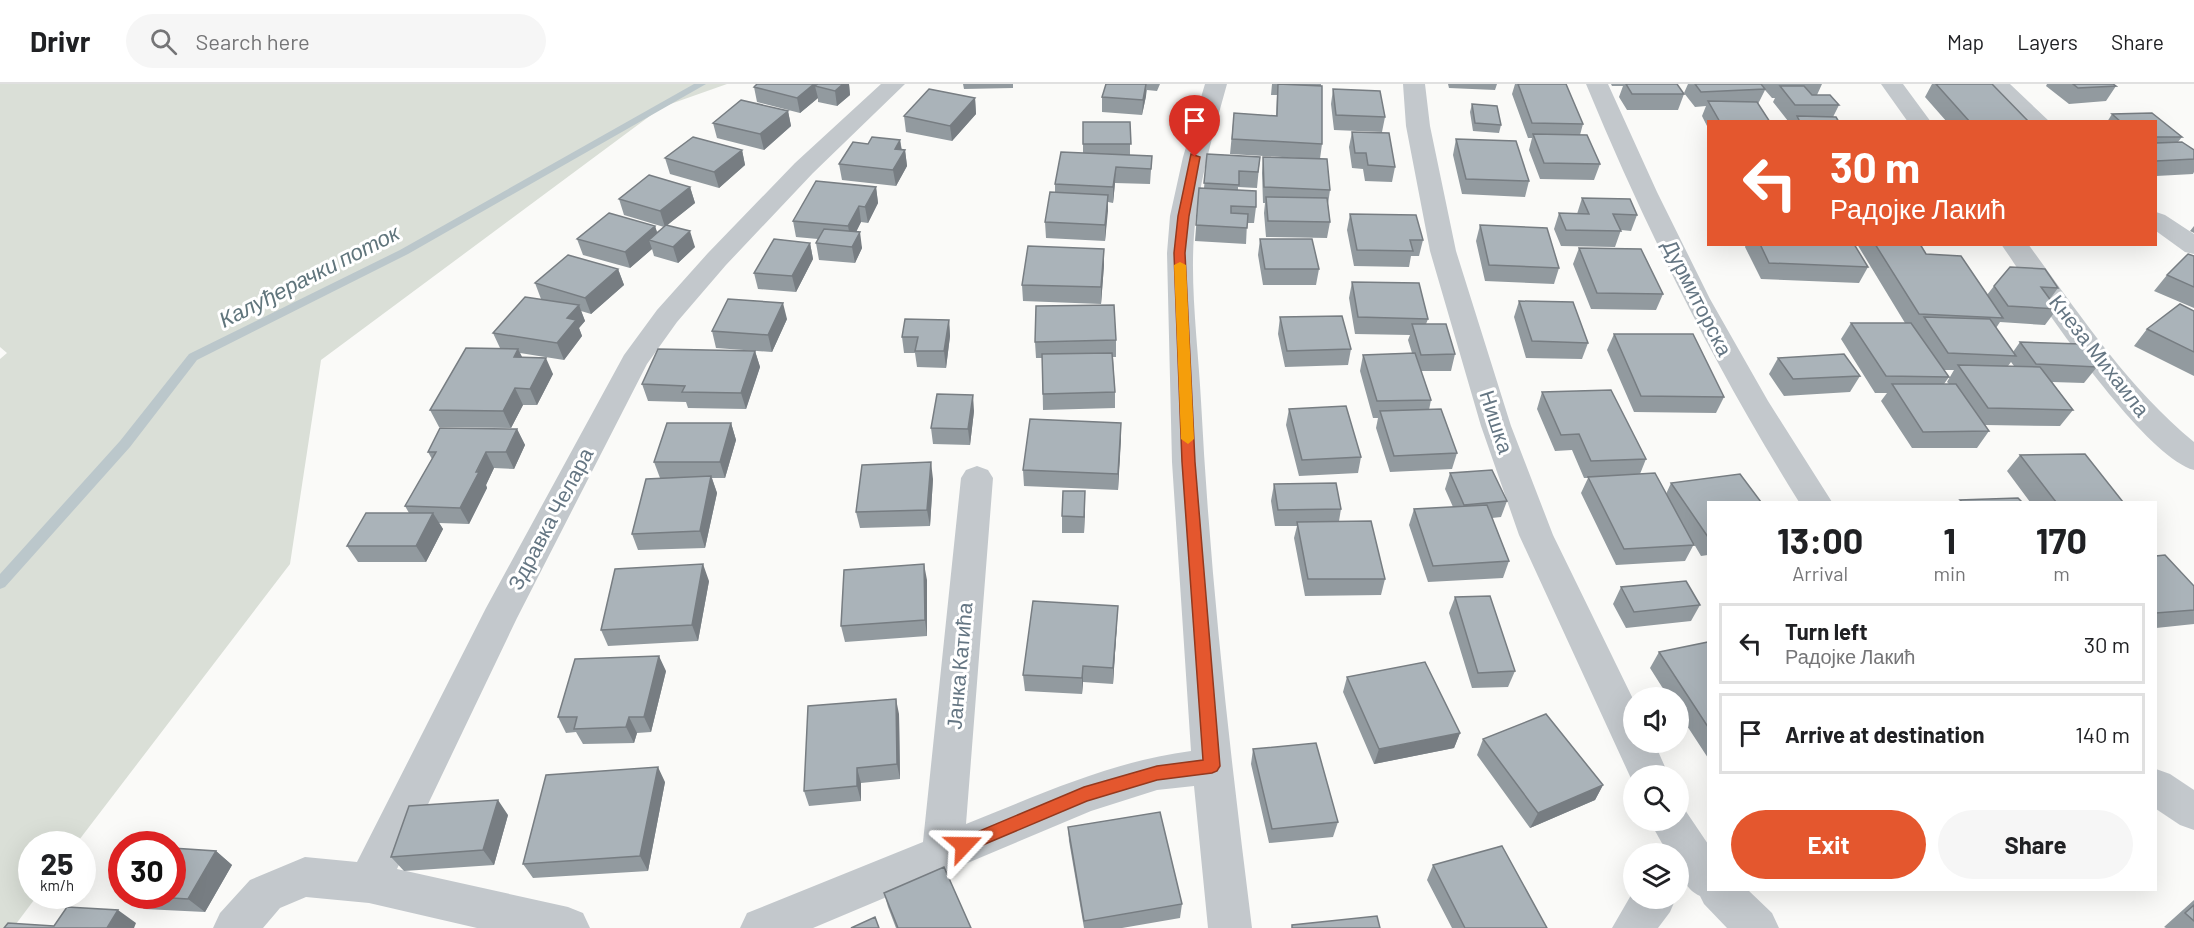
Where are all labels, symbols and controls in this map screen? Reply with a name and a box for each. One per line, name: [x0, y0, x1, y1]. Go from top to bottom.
search box: [126, 14, 546, 68]
text: Drivr: [30, 24, 90, 58]
icon: search: [147, 25, 180, 58]
text: Search here: [195, 28, 310, 54]
text: Map: [1947, 29, 1984, 54]
text: Layers: [2017, 29, 2078, 54]
text: Share: [2111, 29, 2164, 54]
pin: [1169, 95, 1220, 157]
icon: arrive: [1178, 104, 1211, 137]
text: 30 m: [1830, 141, 1920, 191]
icon: left: [1731, 144, 1809, 222]
text: Радојке Лакић: [1830, 192, 2006, 224]
water label: Калуђерачки поток: [214, 218, 405, 333]
street label: Дурмиторска: [1658, 235, 1739, 360]
street label: Кнеза Михаила: [2045, 289, 2156, 421]
street label: Нишка: [1475, 387, 1519, 457]
street label: Здравка Челара: [502, 443, 598, 594]
text: 13:00: [1777, 518, 1863, 561]
text: 1: [1943, 518, 1956, 561]
text: 170: [2036, 518, 2087, 561]
text: Arrival: [1792, 561, 1848, 585]
text: min: [1933, 561, 1966, 585]
text: m: [2053, 561, 2070, 585]
street label: Јанка Катића: [940, 601, 977, 730]
text: Turn left: [1785, 618, 1868, 644]
icon: left: [1734, 627, 1767, 660]
text: 30 m: [2084, 631, 2130, 657]
text: Радојке Лакић: [1785, 644, 1915, 668]
map controls: [1623, 687, 1689, 909]
button: sound: [1623, 687, 1689, 753]
icon: arrive: [1734, 717, 1767, 750]
text: Arrive at destination: [1785, 721, 1984, 747]
text: 140 m: [2075, 721, 2130, 747]
button: search: [1623, 765, 1689, 831]
button: Exit: [1731, 810, 1926, 879]
button: Share: [1938, 810, 2133, 879]
position arrow: [932, 813, 996, 877]
speed limit sign: 30: [108, 831, 186, 909]
button: layers: [1623, 843, 1689, 909]
text: 25: [41, 845, 73, 881]
text: km/h: [40, 876, 74, 894]

